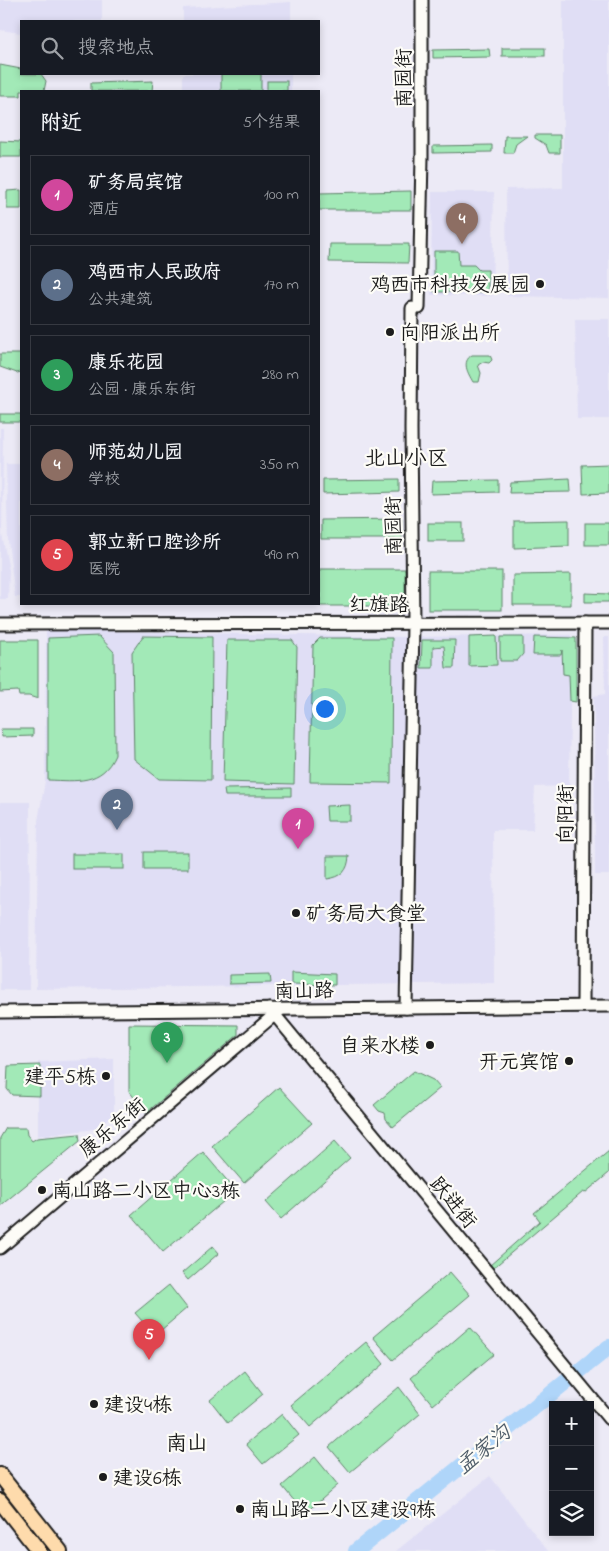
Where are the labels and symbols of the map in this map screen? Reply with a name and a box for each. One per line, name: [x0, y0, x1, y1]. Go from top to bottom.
street label: 南园街: [391, 48, 420, 108]
pin: 4: [446, 203, 478, 244]
place label: 鸡西市科技发展园: [370, 272, 530, 301]
marker: 鸡西市科技发展园: [534, 278, 546, 290]
place label: 向阳派出所: [400, 320, 500, 349]
marker: 向阳派出所: [384, 326, 396, 338]
district label: 北山小区: [364, 445, 448, 475]
street label: 南园街: [380, 496, 411, 556]
street label: 红旗路: [349, 592, 410, 621]
your location: [312, 696, 338, 722]
street label: 向阳街: [553, 784, 582, 844]
pin: 2: [101, 789, 133, 830]
pin: 1: [282, 808, 314, 849]
place label: 矿务局大食堂: [306, 901, 426, 930]
marker: 矿务局大食堂: [290, 907, 302, 919]
street label: 南山路: [274, 977, 335, 1008]
pin: 3: [151, 1022, 183, 1063]
place label: 自来水楼: [340, 1033, 420, 1062]
marker: 自来水楼: [424, 1039, 436, 1051]
place label: 开元宾馆: [479, 1049, 559, 1078]
marker: 开元宾馆: [563, 1055, 575, 1067]
place label: 建平5栋: [25, 1064, 96, 1093]
marker: 建平5栋: [100, 1070, 112, 1082]
street label: 康乐东街: [74, 1092, 154, 1166]
street label: 跃进街: [422, 1171, 482, 1236]
place label: 南山路二小区中心3栋: [52, 1178, 240, 1207]
marker: 南山路二小区中心3栋: [36, 1184, 48, 1196]
pin: 5: [133, 1319, 165, 1360]
place label: 建设4栋: [104, 1392, 172, 1421]
marker: 建设4栋: [88, 1398, 100, 1410]
water label: 孟家沟: [450, 1418, 520, 1482]
district label: 南山: [166, 1430, 208, 1460]
place label: 建设6栋: [113, 1465, 182, 1494]
marker: 建设6栋: [97, 1471, 109, 1483]
place label: 南山路二小区建设9栋: [250, 1497, 436, 1526]
marker: 南山路二小区建设9栋: [234, 1503, 246, 1515]

